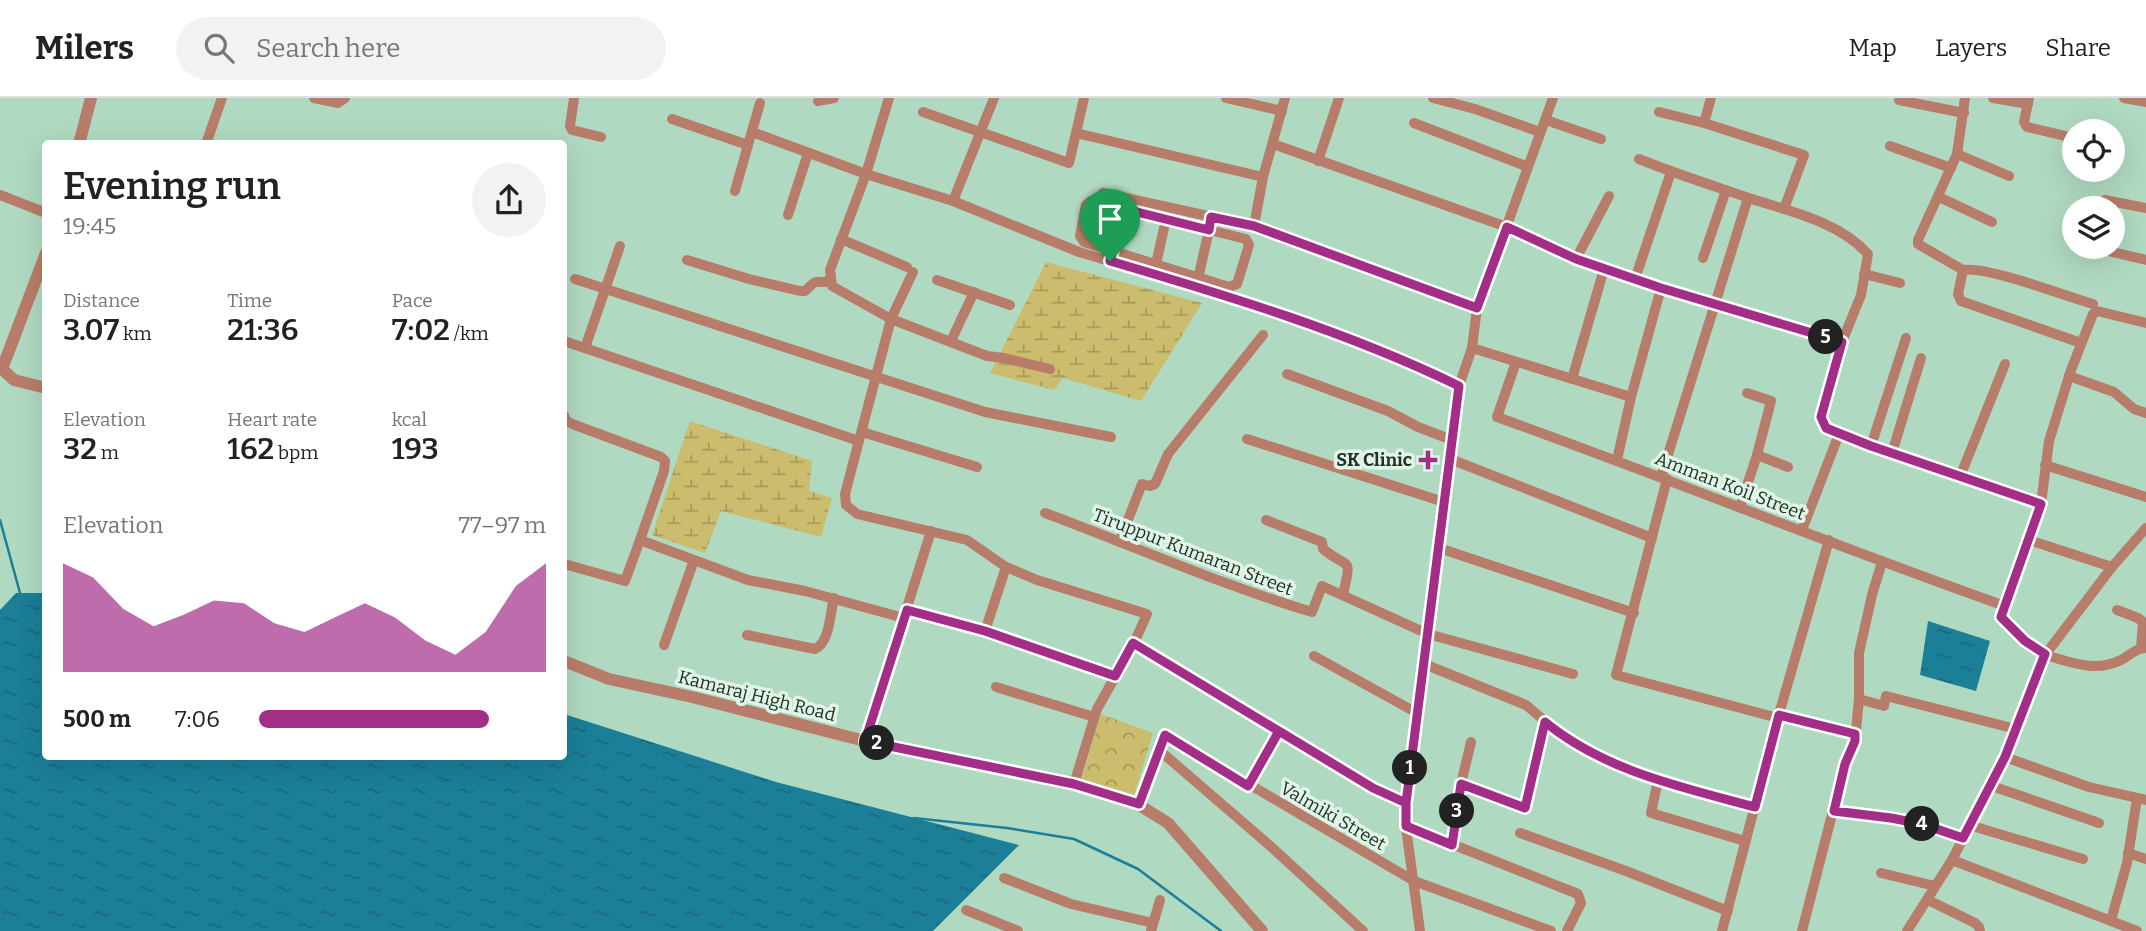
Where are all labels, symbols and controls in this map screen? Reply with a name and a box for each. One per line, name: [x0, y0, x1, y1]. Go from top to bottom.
search box: [176, 17, 666, 80]
text: Milers: [35, 28, 134, 68]
icon: search: [200, 29, 238, 67]
text: Search here: [256, 33, 400, 64]
text: Map: [1849, 34, 1897, 62]
text: Layers: [1935, 34, 2007, 62]
text: Share: [2045, 34, 2111, 62]
map controls: [2062, 119, 2125, 259]
button: locate: [2062, 119, 2125, 182]
text: Evening run: [63, 163, 281, 209]
button: share: [472, 163, 546, 237]
pin: [1080, 189, 1140, 261]
button: layers: [2062, 196, 2125, 259]
icon: arrive: [1091, 200, 1129, 238]
text: 19:45: [63, 212, 116, 240]
text: Distance: [63, 289, 140, 312]
text: Time: [227, 289, 272, 312]
text: Pace: [392, 289, 433, 312]
text: 3.07: [63, 312, 119, 348]
text: 21:36: [227, 312, 298, 348]
text: 7:02: [392, 312, 450, 348]
pin: 5: [1808, 320, 1843, 354]
text: km: [119, 322, 152, 345]
text: /km: [450, 322, 489, 345]
text: 5: [1820, 325, 1831, 348]
text: Elevation: [63, 408, 146, 431]
text: Heart rate: [227, 408, 317, 431]
text: kcal: [392, 408, 427, 431]
text: 32: [63, 431, 97, 467]
text: 162: [227, 431, 274, 467]
text: 193: [392, 431, 439, 467]
text: m: [97, 441, 119, 464]
text: bpm: [274, 441, 318, 464]
street label: Amman Koil Street: [1652, 447, 1809, 525]
place label: SK Clinic: [1336, 449, 1412, 471]
marker: SK Clinic: [1418, 450, 1438, 470]
street label: Tiruppur Kumaran Street: [1090, 504, 1296, 600]
text: Elevation: [63, 511, 163, 539]
text: 77–97 m: [459, 511, 546, 539]
street label: Kamaraj High Road: [676, 666, 838, 726]
text: 500 m: [63, 705, 131, 733]
text: 7:06: [175, 705, 220, 733]
pin: 2: [860, 726, 894, 760]
text: 2: [871, 731, 882, 754]
pin: 1: [1392, 750, 1428, 786]
text: 1: [1405, 756, 1414, 779]
street label: Valmiki Street: [1276, 777, 1390, 855]
pin: 3: [1440, 794, 1474, 828]
text: 3: [1451, 799, 1462, 822]
pin: 4: [1904, 806, 1940, 842]
text: 4: [1916, 812, 1927, 835]

